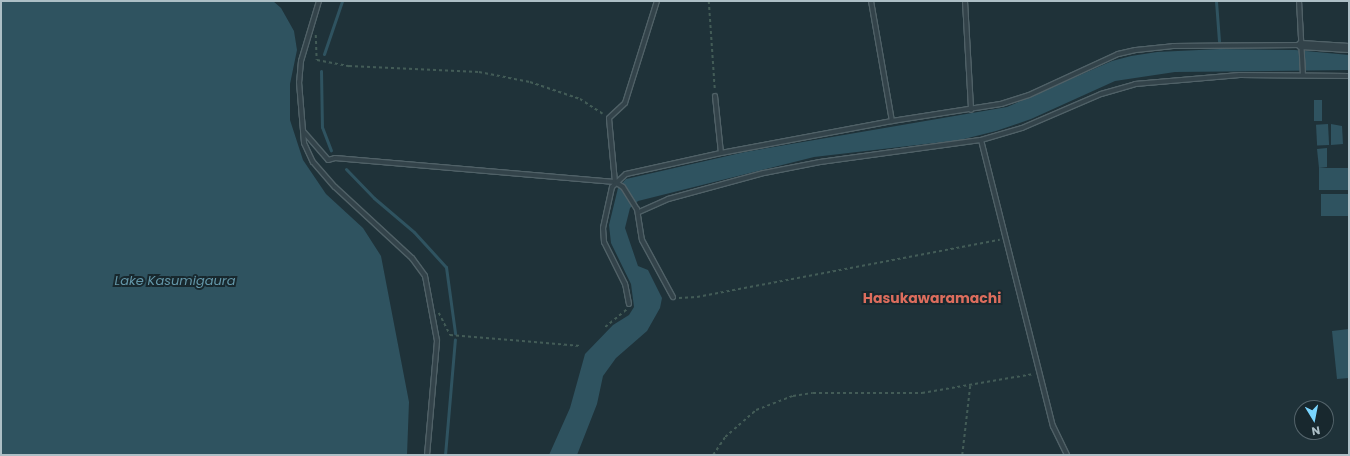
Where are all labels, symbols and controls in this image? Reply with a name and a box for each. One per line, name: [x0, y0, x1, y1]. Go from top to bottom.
water label: Lake Kasumigaura: [115, 273, 235, 289]
district label: Hasukawaramachi: [863, 290, 1001, 306]
north arrow: [1294, 400, 1334, 440]
text: N: [1310, 422, 1321, 439]

